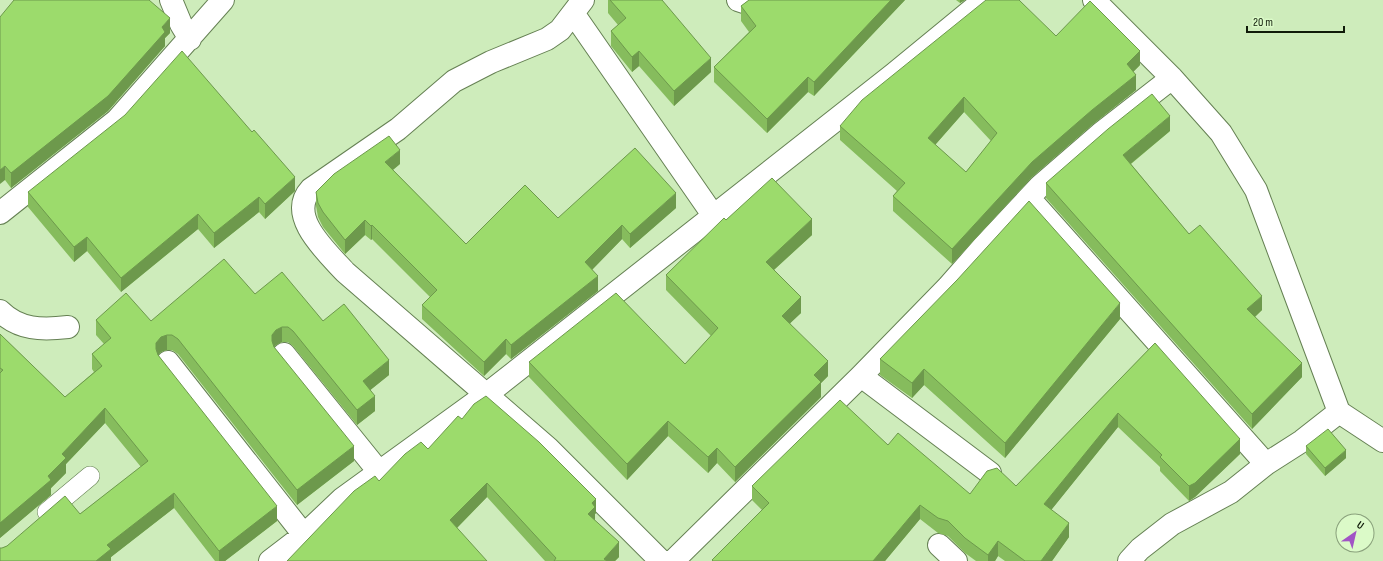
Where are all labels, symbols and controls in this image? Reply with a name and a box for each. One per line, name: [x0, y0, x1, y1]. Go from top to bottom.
scale bar: [1247, 8, 1344, 34]
text: 20 m: [1253, 15, 1273, 30]
north arrow: [1335, 513, 1375, 553]
text: U: [1354, 518, 1367, 532]

